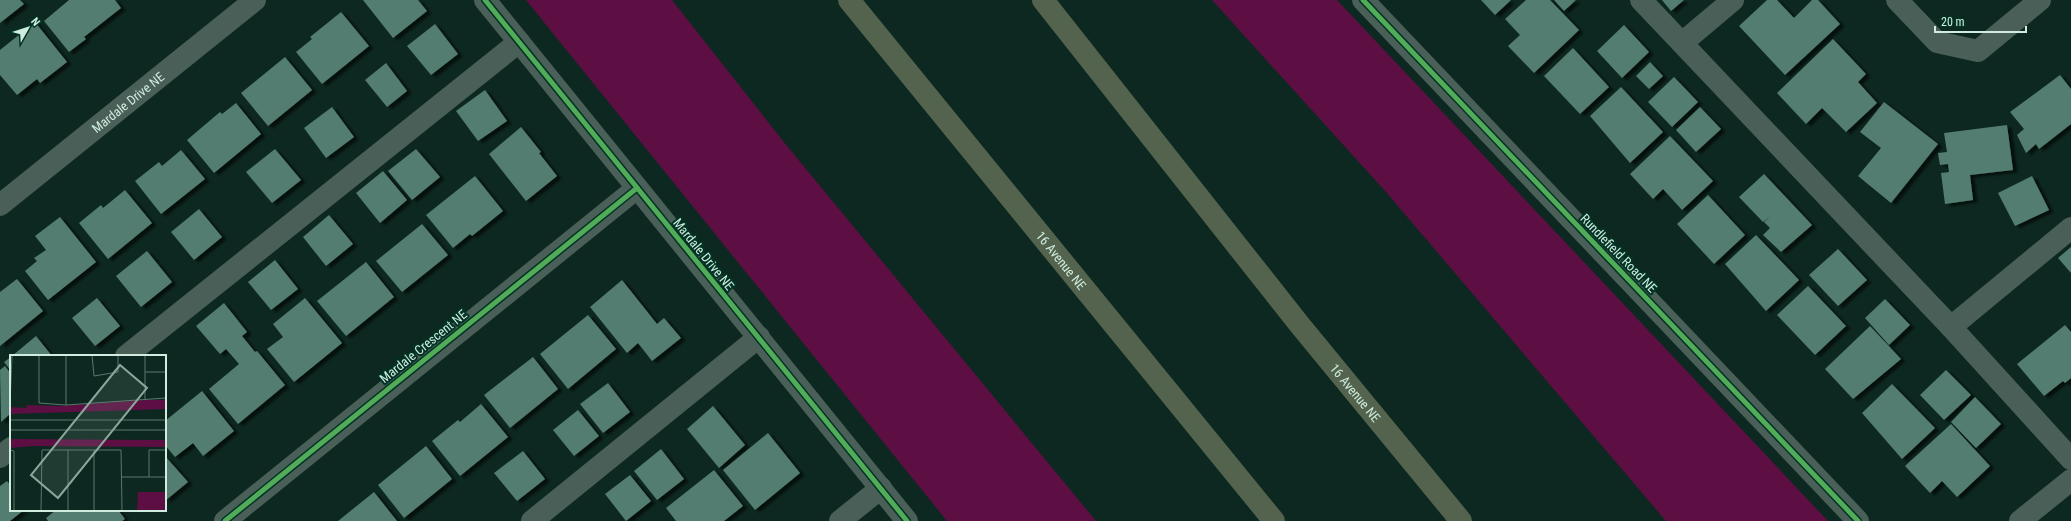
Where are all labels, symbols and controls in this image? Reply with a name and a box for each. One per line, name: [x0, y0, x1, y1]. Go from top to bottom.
north arrow: [8, 8, 48, 48]
scale bar: [1935, 8, 2026, 34]
text: N: [28, 15, 43, 29]
text: 20 m: [1941, 15, 1965, 29]
street label: Mardale Drive NE: [89, 69, 167, 136]
street label: Rundlefield Road NE: [1577, 211, 1660, 296]
street label: Mardale Drive NE: [670, 215, 737, 293]
street label: 16 Avenue NE: [1033, 229, 1089, 293]
street label: Mardale Crescent NE: [377, 307, 470, 386]
inset map: [10, 355, 166, 511]
street label: 16 Avenue NE: [1327, 361, 1383, 425]

